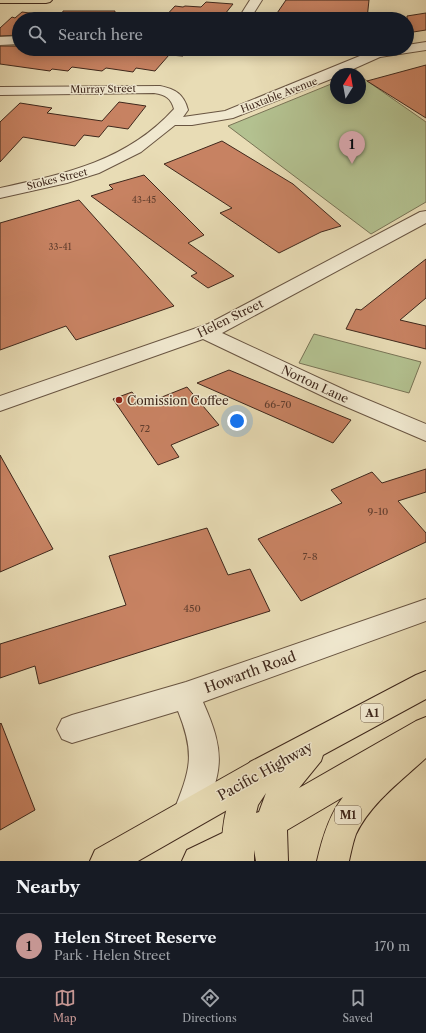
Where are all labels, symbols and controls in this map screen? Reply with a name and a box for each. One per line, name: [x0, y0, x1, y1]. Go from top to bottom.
search box: [12, 12, 414, 56]
icon: search: [26, 23, 48, 45]
text: Search here: [58, 25, 143, 44]
north arrow: [330, 68, 366, 104]
street label: Huxtable Avenue: [239, 74, 320, 116]
street label: Murray Street: [70, 82, 136, 96]
pin: 1: [339, 131, 365, 164]
street label: Stokes Street: [25, 165, 89, 193]
house number: 43-45: [132, 194, 156, 205]
house number: 33-41: [48, 241, 72, 252]
street label: Helen Street: [194, 295, 266, 340]
street label: Norton Lane: [279, 362, 351, 406]
place label: Comission Coffee: [127, 393, 229, 408]
marker: Comission Coffee: [114, 395, 124, 405]
house number: 66-70: [264, 398, 292, 411]
your location: [227, 411, 247, 431]
house number: 72: [140, 422, 151, 435]
house number: 9-10: [368, 505, 388, 518]
house number: 7-8: [302, 550, 318, 563]
house number: 450: [183, 602, 201, 615]
street label: Howarth Road: [202, 647, 299, 697]
road number: A1: [361, 704, 383, 722]
street label: Pacific Highway: [214, 737, 316, 805]
road number: M1: [335, 806, 361, 824]
text: Nearby: [16, 877, 80, 897]
text: Helen Street Reserve: [54, 928, 217, 947]
text: 1: [26, 938, 32, 954]
text: 170 m: [374, 938, 410, 954]
text: Park · Helen Street: [54, 947, 170, 963]
tab: Map: [53, 987, 77, 1025]
tab: Directions: [182, 987, 237, 1025]
tab: Saved: [343, 987, 373, 1025]

